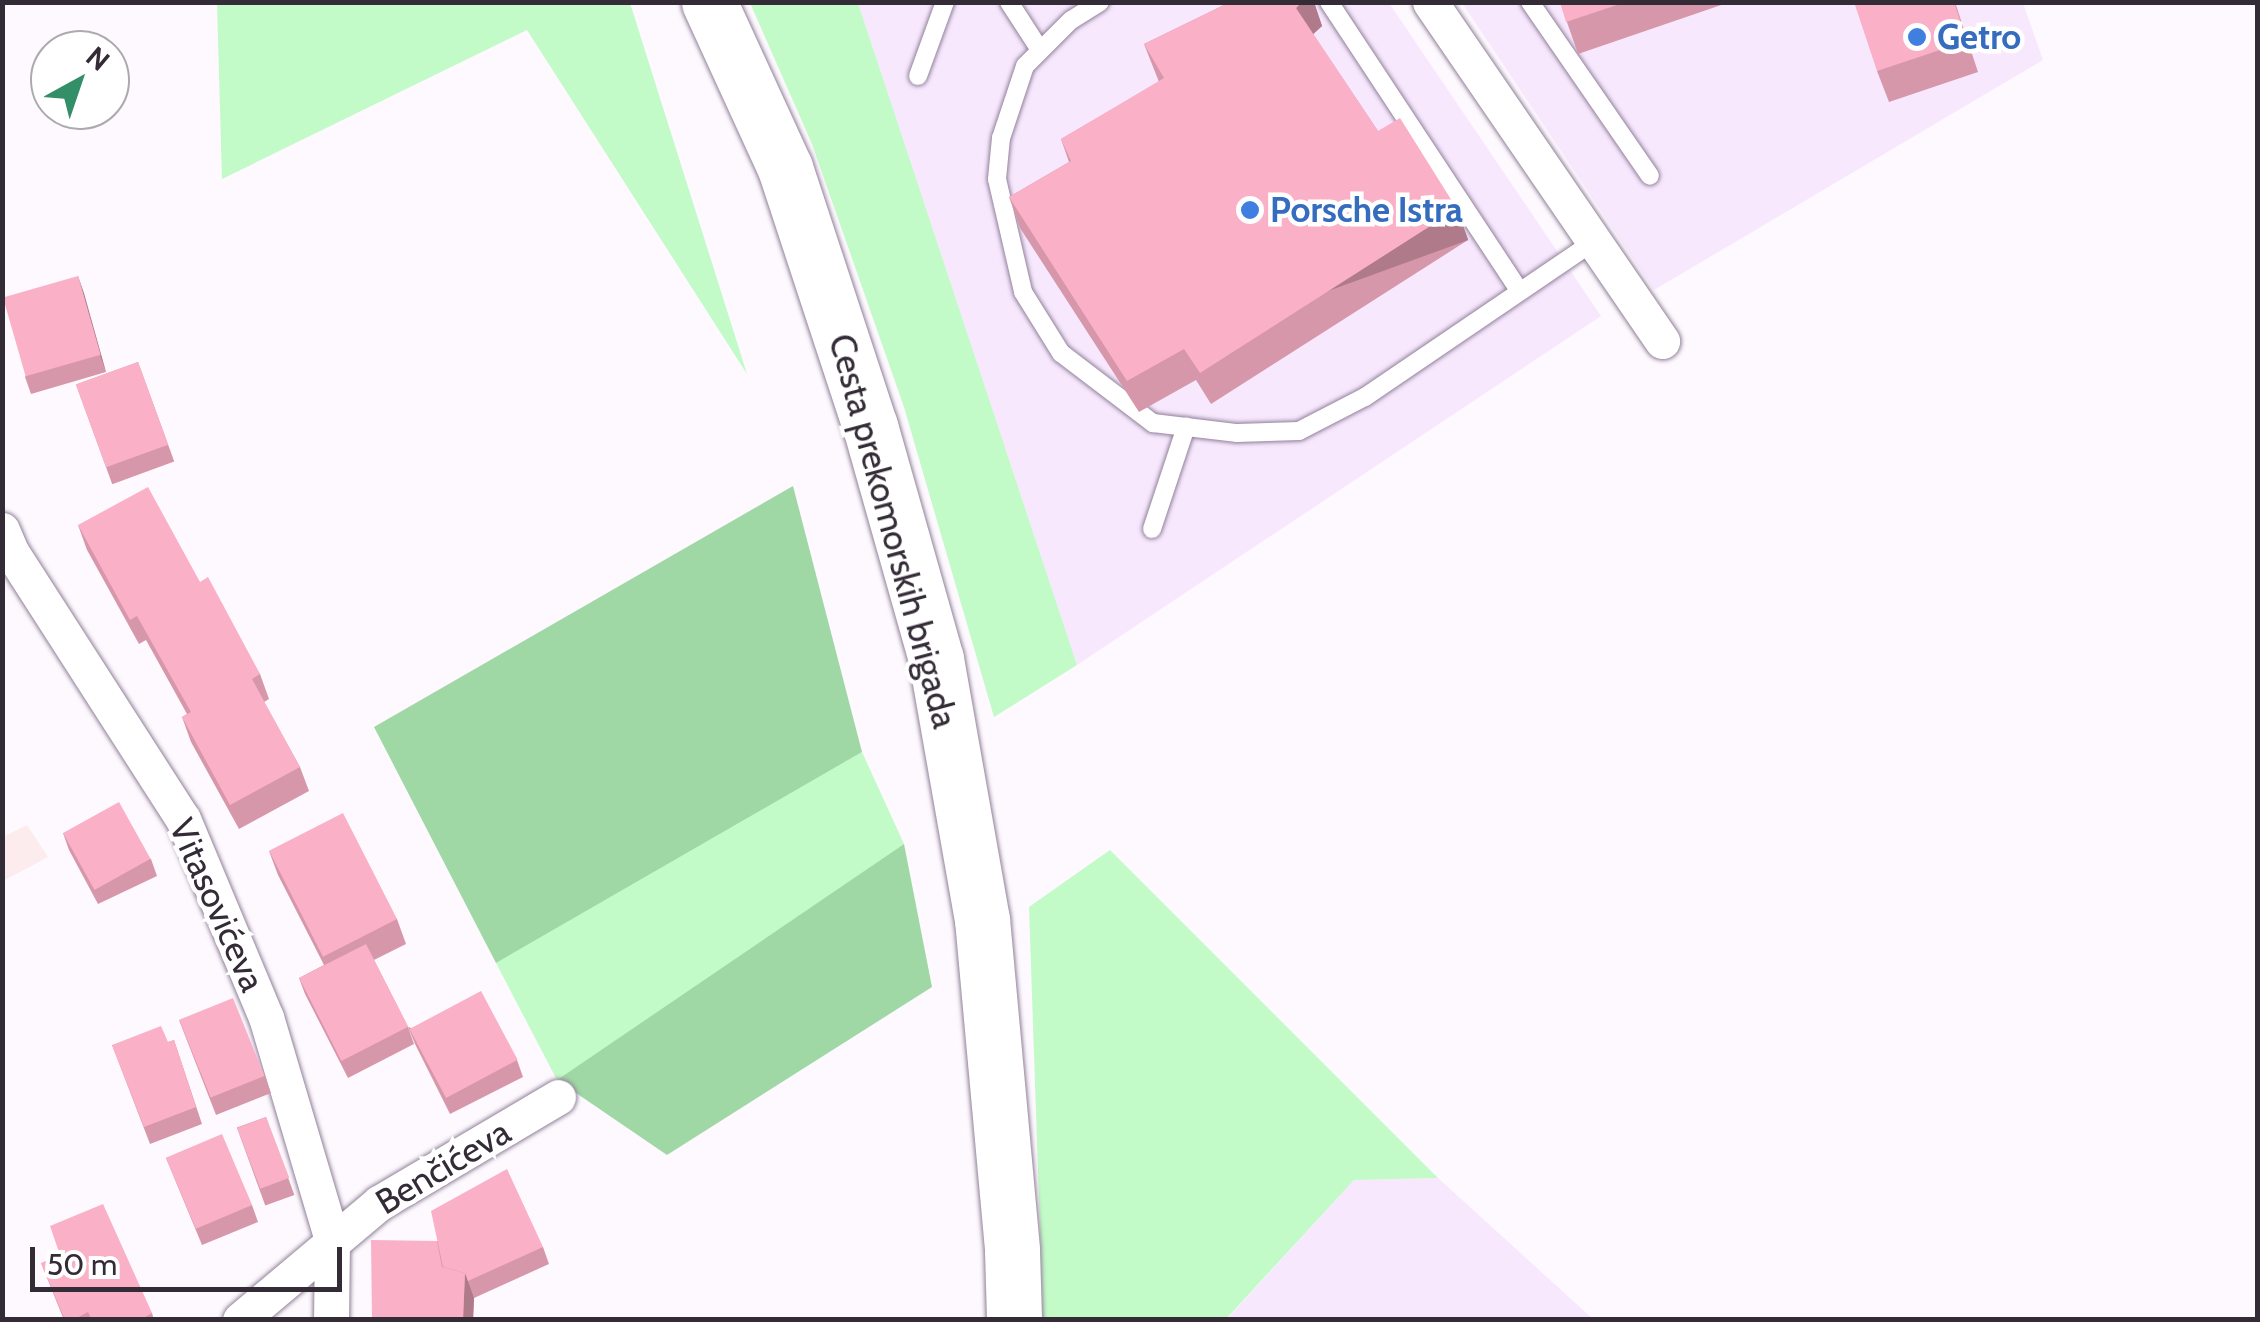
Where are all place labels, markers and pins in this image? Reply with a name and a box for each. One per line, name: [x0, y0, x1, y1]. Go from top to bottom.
place label: Getro: [1937, 16, 2021, 58]
marker: Getro: [1906, 26, 1928, 48]
place label: Porsche Istra: [1270, 189, 1463, 231]
marker: Porsche Istra: [1239, 199, 1261, 221]

